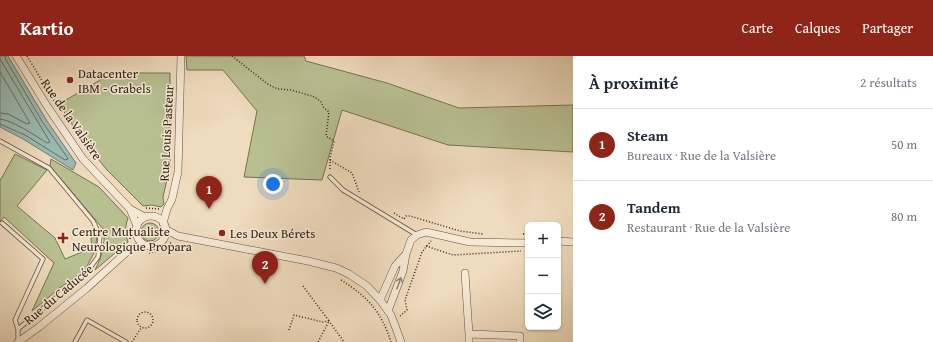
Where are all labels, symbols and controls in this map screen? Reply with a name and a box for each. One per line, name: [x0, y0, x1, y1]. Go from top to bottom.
text: Kartio: [20, 14, 74, 42]
text: Carte: [741, 18, 773, 38]
text: Calques: [795, 18, 840, 38]
text: Partager: [862, 18, 913, 38]
place label: Datacenter IBM - Grabels: [78, 64, 151, 98]
text: À proximité: [589, 70, 678, 95]
text: 2 résultats: [860, 73, 917, 92]
street label: Rue de la Valsière: [36, 75, 107, 164]
marker: Datacenter IBM - Grabels: [65, 75, 75, 85]
street label: Rue Louis Pasteur: [154, 84, 179, 182]
text: Steam: [627, 125, 668, 146]
text: 1: [599, 135, 605, 154]
text: 50 m: [891, 135, 917, 154]
text: Bureaux · Rue de la Valsière: [627, 146, 776, 165]
your location: [263, 174, 283, 194]
pin: 1: [196, 176, 222, 209]
text: Tandem: [627, 197, 681, 218]
text: 2: [599, 207, 605, 226]
text: 80 m: [891, 207, 917, 226]
text: Restaurant · Rue de la Valsière: [627, 218, 790, 237]
place label: Centre Mutualiste Neurologique Propara: [72, 222, 193, 256]
map controls: [525, 222, 561, 330]
button: +: [525, 222, 561, 258]
place label: Les Deux Bérets: [230, 224, 315, 243]
marker: Les Deux Bérets: [217, 228, 227, 238]
marker: Centre Mutualiste Neurologique Propara: [57, 232, 69, 244]
pin: 2: [252, 251, 278, 284]
button: −: [525, 258, 561, 294]
street label: Rue du Caducée: [19, 260, 97, 329]
one-way arrow: [396, 277, 403, 290]
button: layers: [525, 294, 561, 330]

